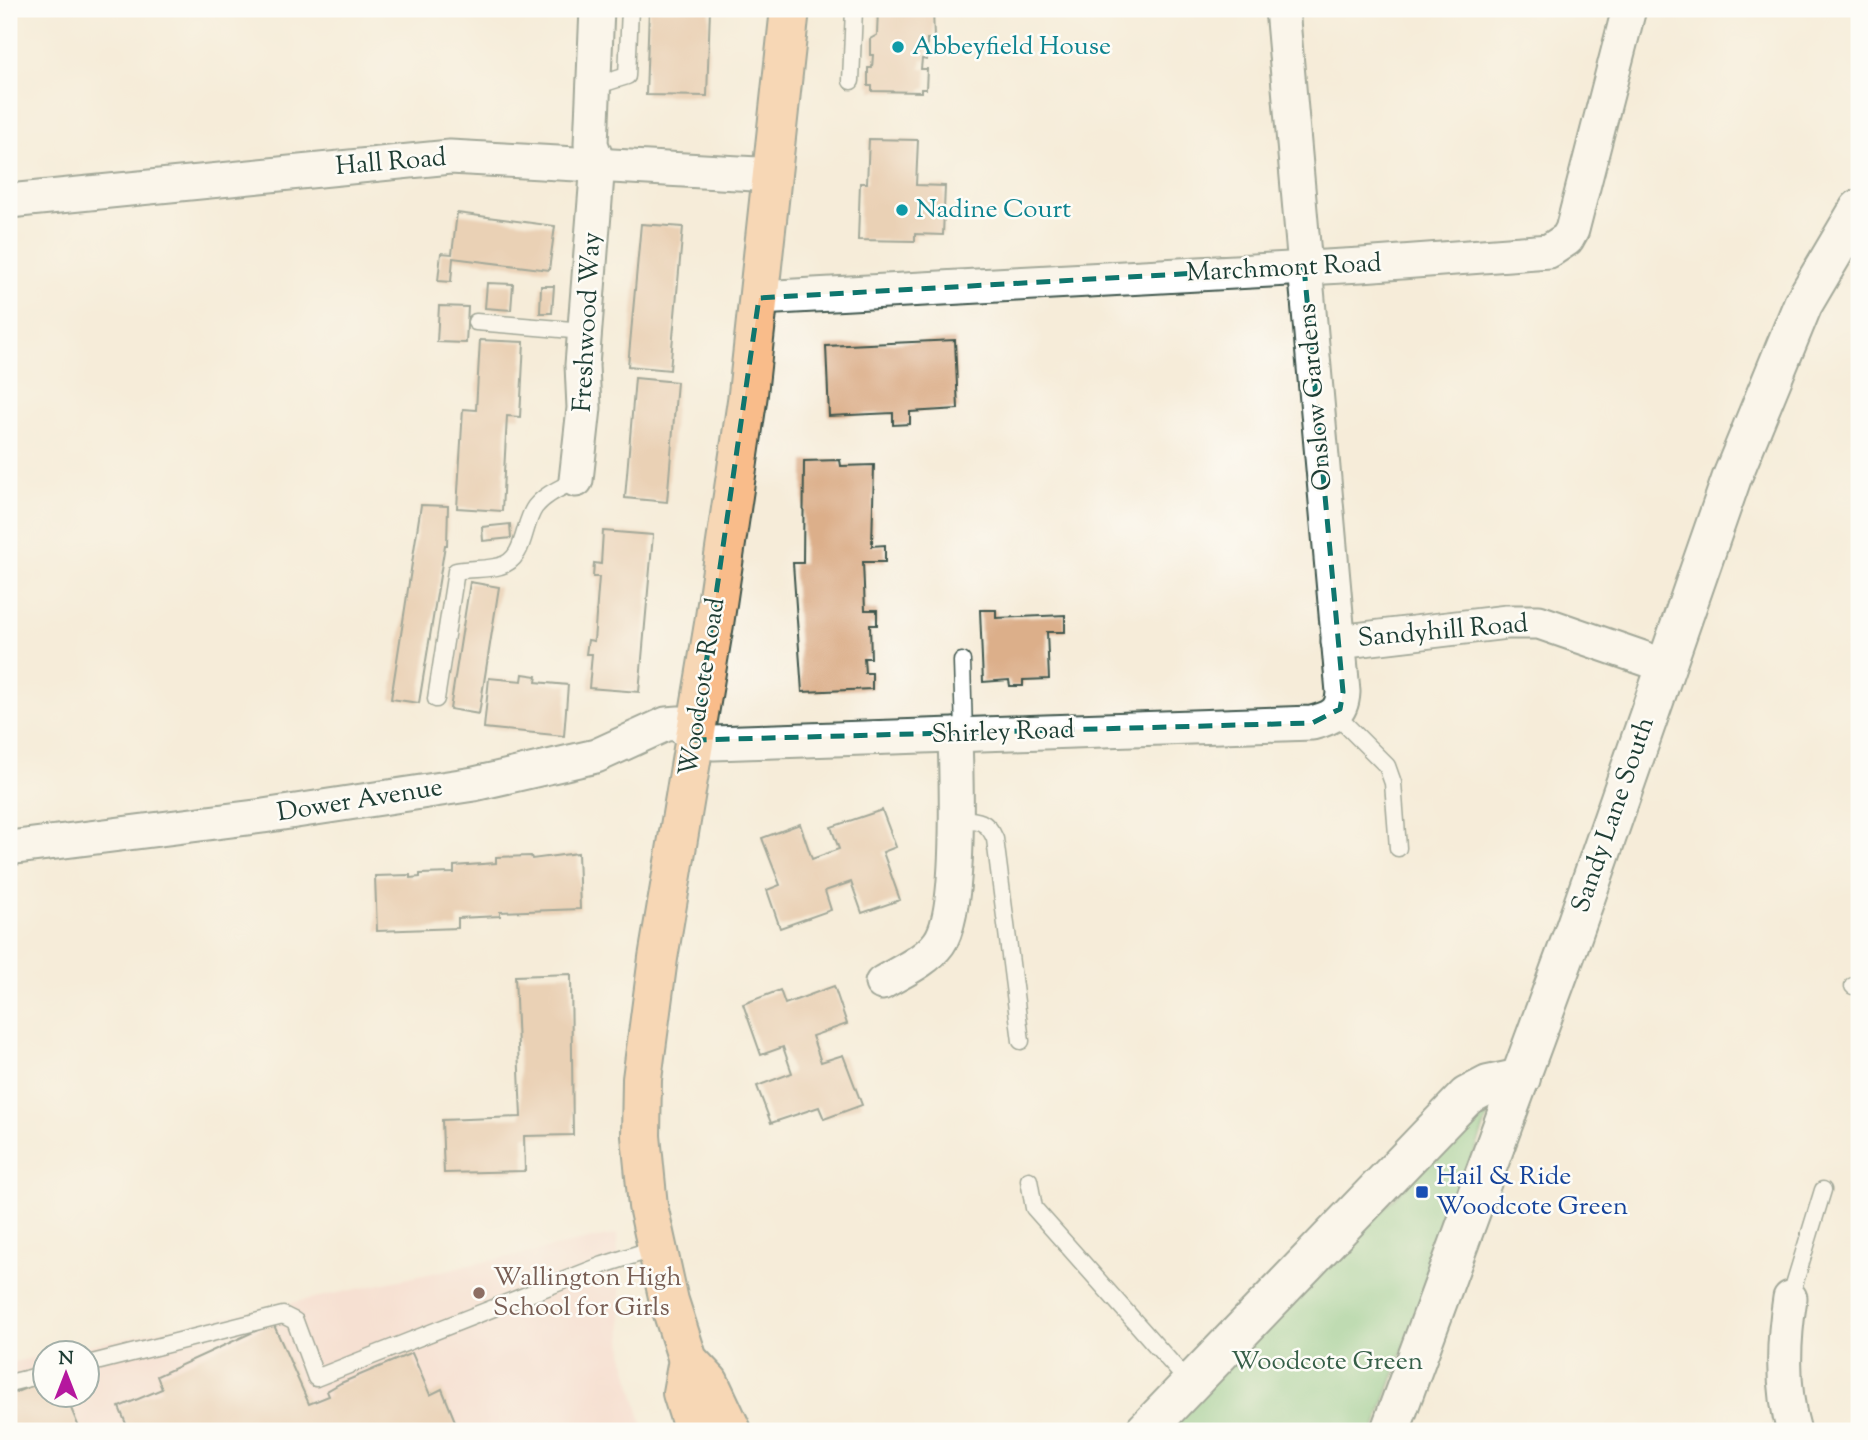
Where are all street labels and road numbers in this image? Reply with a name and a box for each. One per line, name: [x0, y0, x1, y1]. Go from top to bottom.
street label: Hall Road: [334, 140, 448, 186]
street label: Freshwood Way: [565, 231, 611, 413]
street label: Marchmont Road: [1185, 245, 1383, 293]
street label: Onslow Gardens: [1289, 302, 1343, 492]
street label: Woodcote Road: [671, 595, 735, 779]
street label: Sandyhill Road: [1356, 606, 1530, 658]
street label: Shirley Road: [931, 712, 1076, 754]
street label: Sandy Lane South: [1563, 712, 1665, 918]
street label: Dower Avenue: [275, 770, 445, 832]

